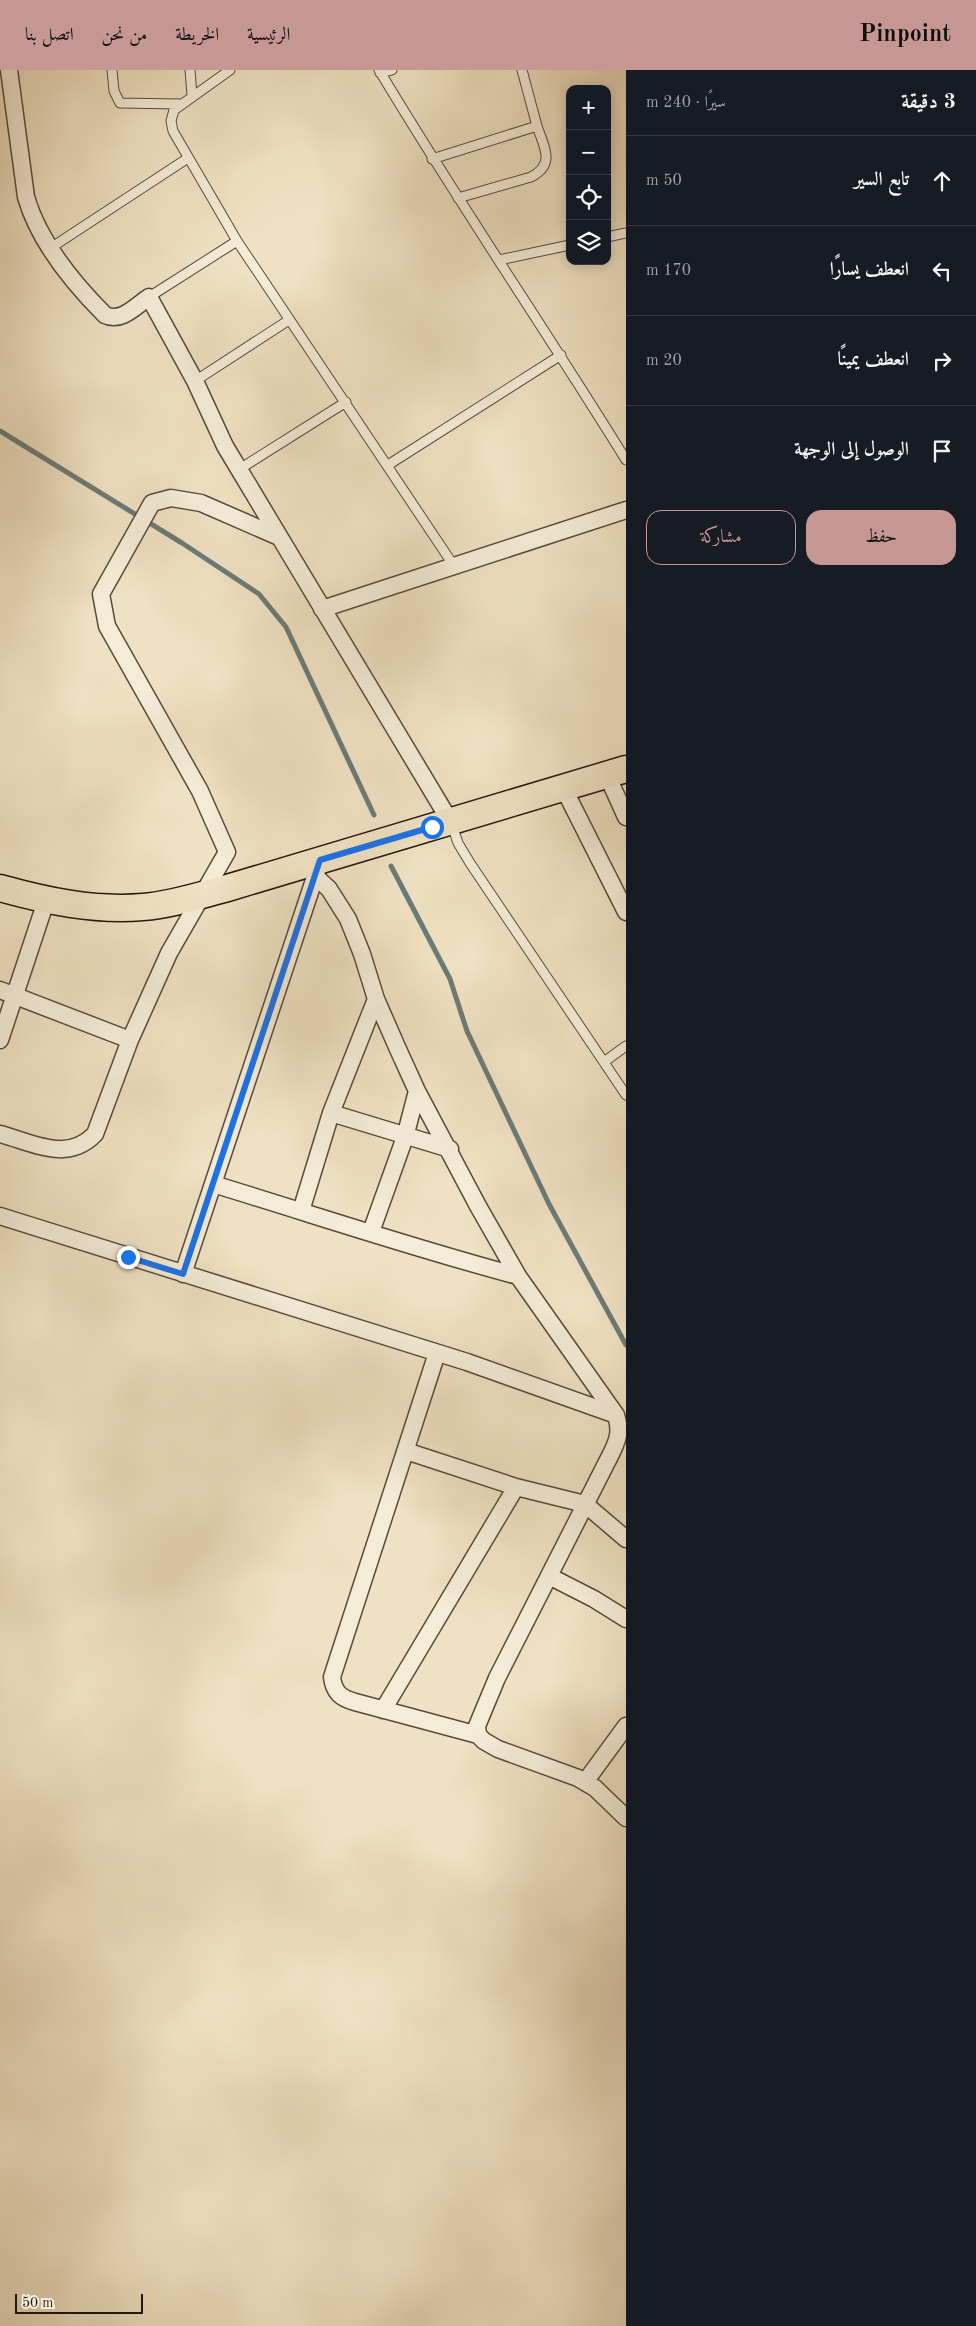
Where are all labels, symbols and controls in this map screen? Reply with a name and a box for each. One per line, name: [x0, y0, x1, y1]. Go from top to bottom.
text: Pinpoint: [859, 23, 951, 47]
text: اتصل بنا: [25, 26, 74, 44]
text: من نحن: [102, 26, 147, 44]
text: الخريطة: [175, 26, 219, 44]
text: الرئيسية: [247, 26, 290, 44]
map controls: [566, 85, 611, 265]
button: +: [566, 85, 611, 130]
text: 3 دقيقة: [901, 92, 956, 113]
text: سيرًا · 240 m: [646, 95, 726, 111]
button: −: [566, 130, 611, 175]
icon: ahead: [928, 167, 956, 195]
text: تابع السير: [854, 171, 909, 190]
text: 50 m: [646, 173, 682, 189]
button: locate: [566, 175, 611, 220]
button: layers: [566, 220, 611, 265]
icon: left: [928, 257, 956, 285]
text: انعطف يسارًا: [830, 261, 909, 280]
text: 170 m: [646, 263, 691, 279]
icon: right: [928, 347, 956, 375]
text: انعطف يمينًا: [837, 351, 909, 370]
text: 20 m: [646, 353, 682, 369]
icon: arrive: [928, 437, 956, 465]
text: الوصول إلى الوجهة: [794, 441, 909, 460]
button: مشاركة: [646, 510, 796, 565]
button: حفظ: [806, 510, 956, 565]
route start: [421, 816, 444, 839]
route end: [117, 1246, 140, 1269]
scale bar: [15, 2291, 142, 2314]
text: 50 m: [22, 2296, 53, 2310]

